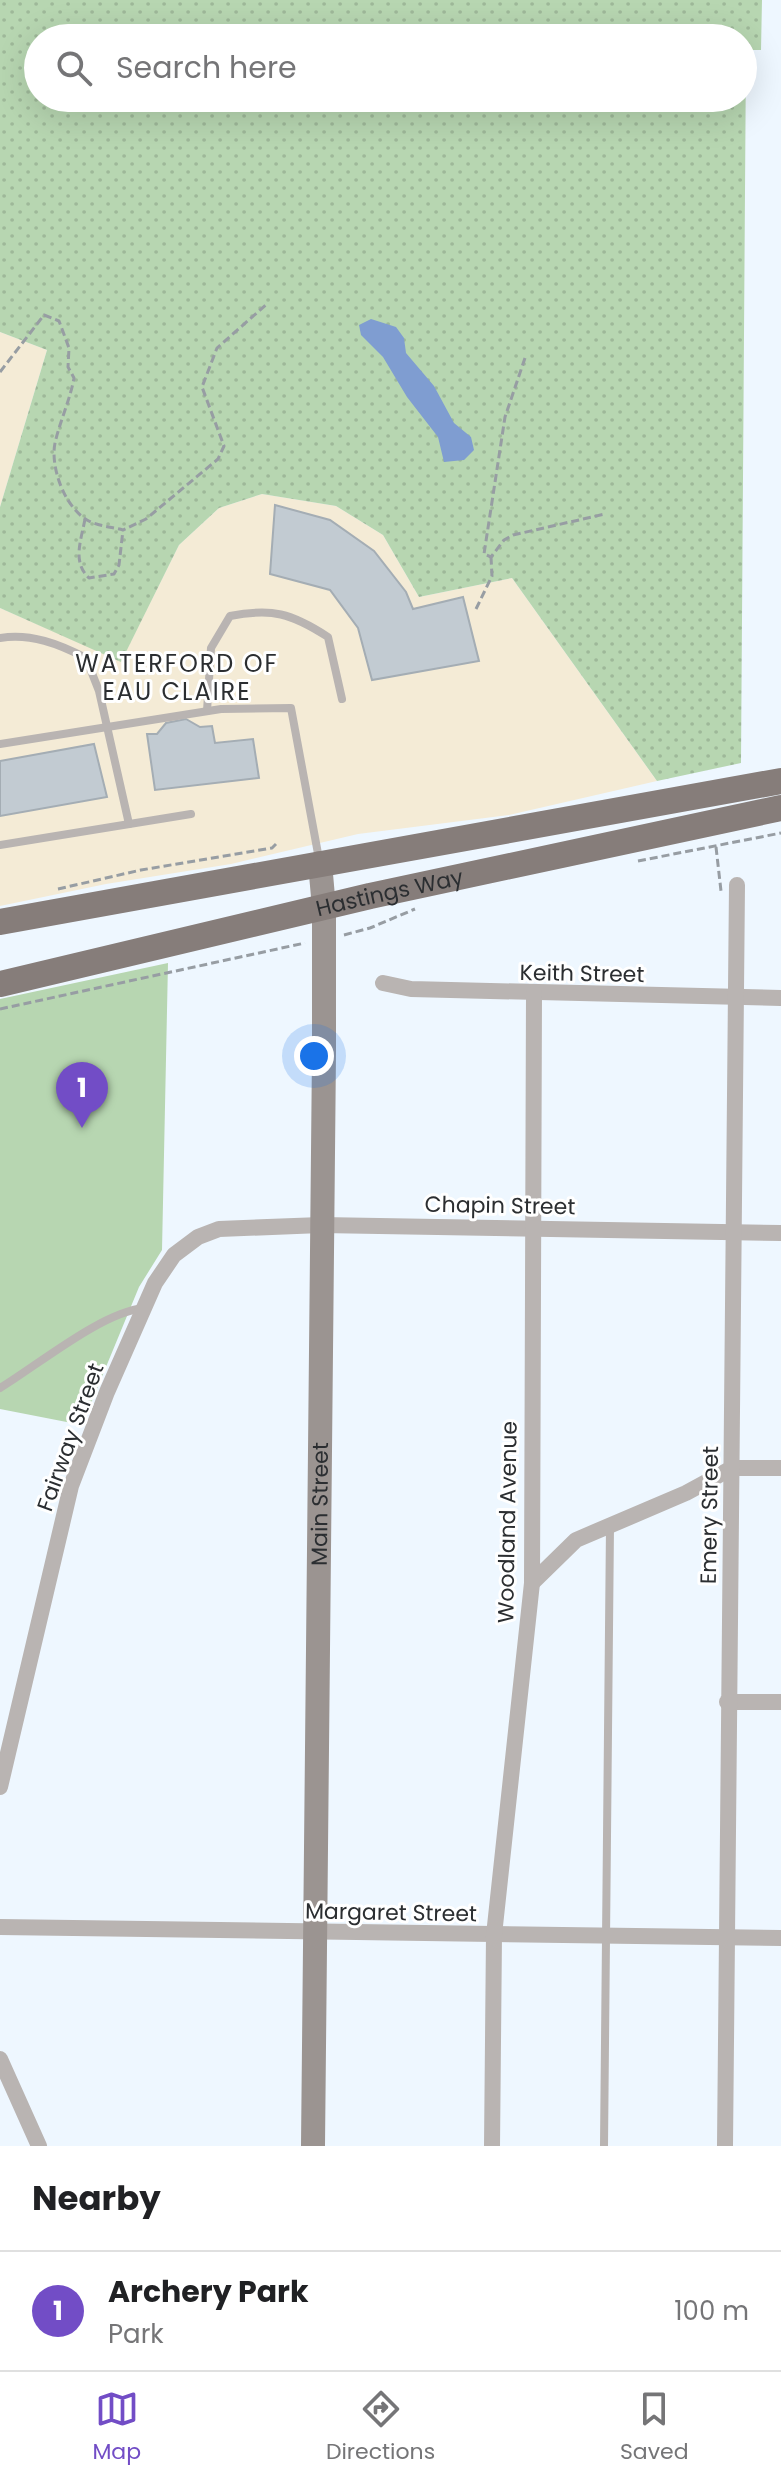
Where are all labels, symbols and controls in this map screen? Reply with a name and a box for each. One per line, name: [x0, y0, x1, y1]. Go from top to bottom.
search box: [24, 24, 757, 112]
icon: search: [52, 46, 96, 90]
text: Search here: [116, 46, 297, 89]
district label: WATERFORD OF EAU CLAIRE: [75, 647, 279, 708]
street label: Hastings Way: [313, 861, 467, 924]
street label: Keith Street: [519, 957, 645, 990]
your location: [294, 1036, 334, 1076]
pin: 1: [56, 1062, 108, 1128]
street label: Chapin Street: [424, 1189, 576, 1222]
street label: Fairway Street: [29, 1359, 112, 1515]
street label: Woodland Avenue: [490, 1421, 525, 1623]
street label: Main Street: [304, 1442, 336, 1566]
street label: Emery Street: [693, 1446, 726, 1585]
street label: Margaret Street: [305, 1896, 477, 1929]
text: Nearby: [32, 2174, 161, 2222]
text: Archery Park: [108, 2270, 308, 2313]
text: 1: [53, 2293, 63, 2329]
text: 100 m: [674, 2293, 749, 2329]
text: Park: [108, 2316, 164, 2352]
tab: Map: [92, 2387, 141, 2468]
tab: Directions: [326, 2387, 435, 2468]
tab: Saved: [620, 2387, 689, 2468]

